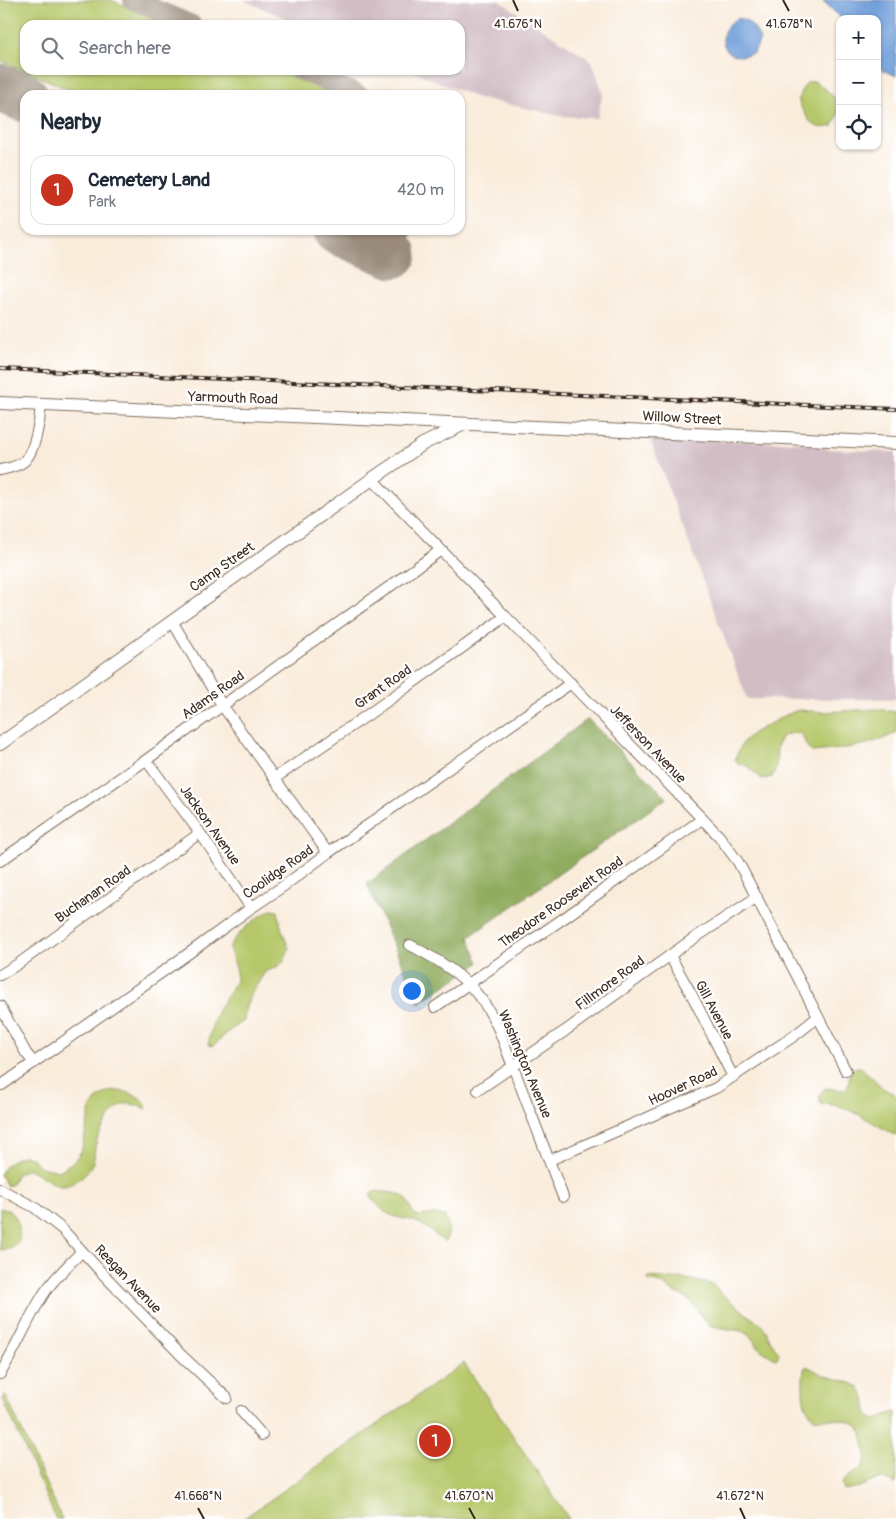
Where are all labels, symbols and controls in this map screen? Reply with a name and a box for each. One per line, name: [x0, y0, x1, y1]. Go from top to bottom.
map controls: [836, 15, 881, 150]
button: +: [836, 15, 881, 60]
text: 41.676°N: [494, 17, 542, 32]
text: 41.678°N: [766, 17, 812, 32]
search box: [20, 20, 465, 75]
icon: search: [38, 34, 66, 62]
text: Search here: [78, 36, 171, 60]
button: −: [836, 60, 881, 105]
button: locate: [836, 105, 881, 150]
text: Nearby: [40, 109, 101, 136]
text: Cemetery Land: [88, 168, 210, 192]
text: 1: [54, 180, 60, 200]
text: 420 m: [397, 180, 444, 200]
text: Park: [88, 192, 116, 212]
street label: Yarmouth Road: [187, 388, 279, 408]
street label: Willow Street: [642, 407, 722, 429]
street label: Camp Street: [186, 538, 258, 596]
street label: Grant Road: [351, 661, 415, 713]
street label: Adams Road: [178, 667, 248, 723]
street label: Jefferson Avenue: [606, 701, 690, 787]
street label: Jackson Avenue: [176, 782, 244, 868]
street label: Coolidge Road: [239, 841, 317, 903]
street label: Theodore Roosevelt Road: [495, 853, 627, 951]
street label: Buchanan Road: [52, 862, 134, 926]
street label: Fillmore Road: [572, 952, 648, 1014]
your location: [399, 978, 425, 1004]
street label: Gill Avenue: [691, 978, 737, 1043]
street label: Washington Avenue: [495, 1007, 555, 1121]
street label: Hoover Road: [646, 1063, 720, 1109]
street label: Reagan Avenue: [91, 1241, 165, 1317]
pin: 1: [419, 1422, 451, 1460]
text: 41.668°N: [174, 1489, 222, 1504]
text: 41.670°N: [444, 1489, 494, 1504]
text: 41.672°N: [716, 1489, 764, 1504]

